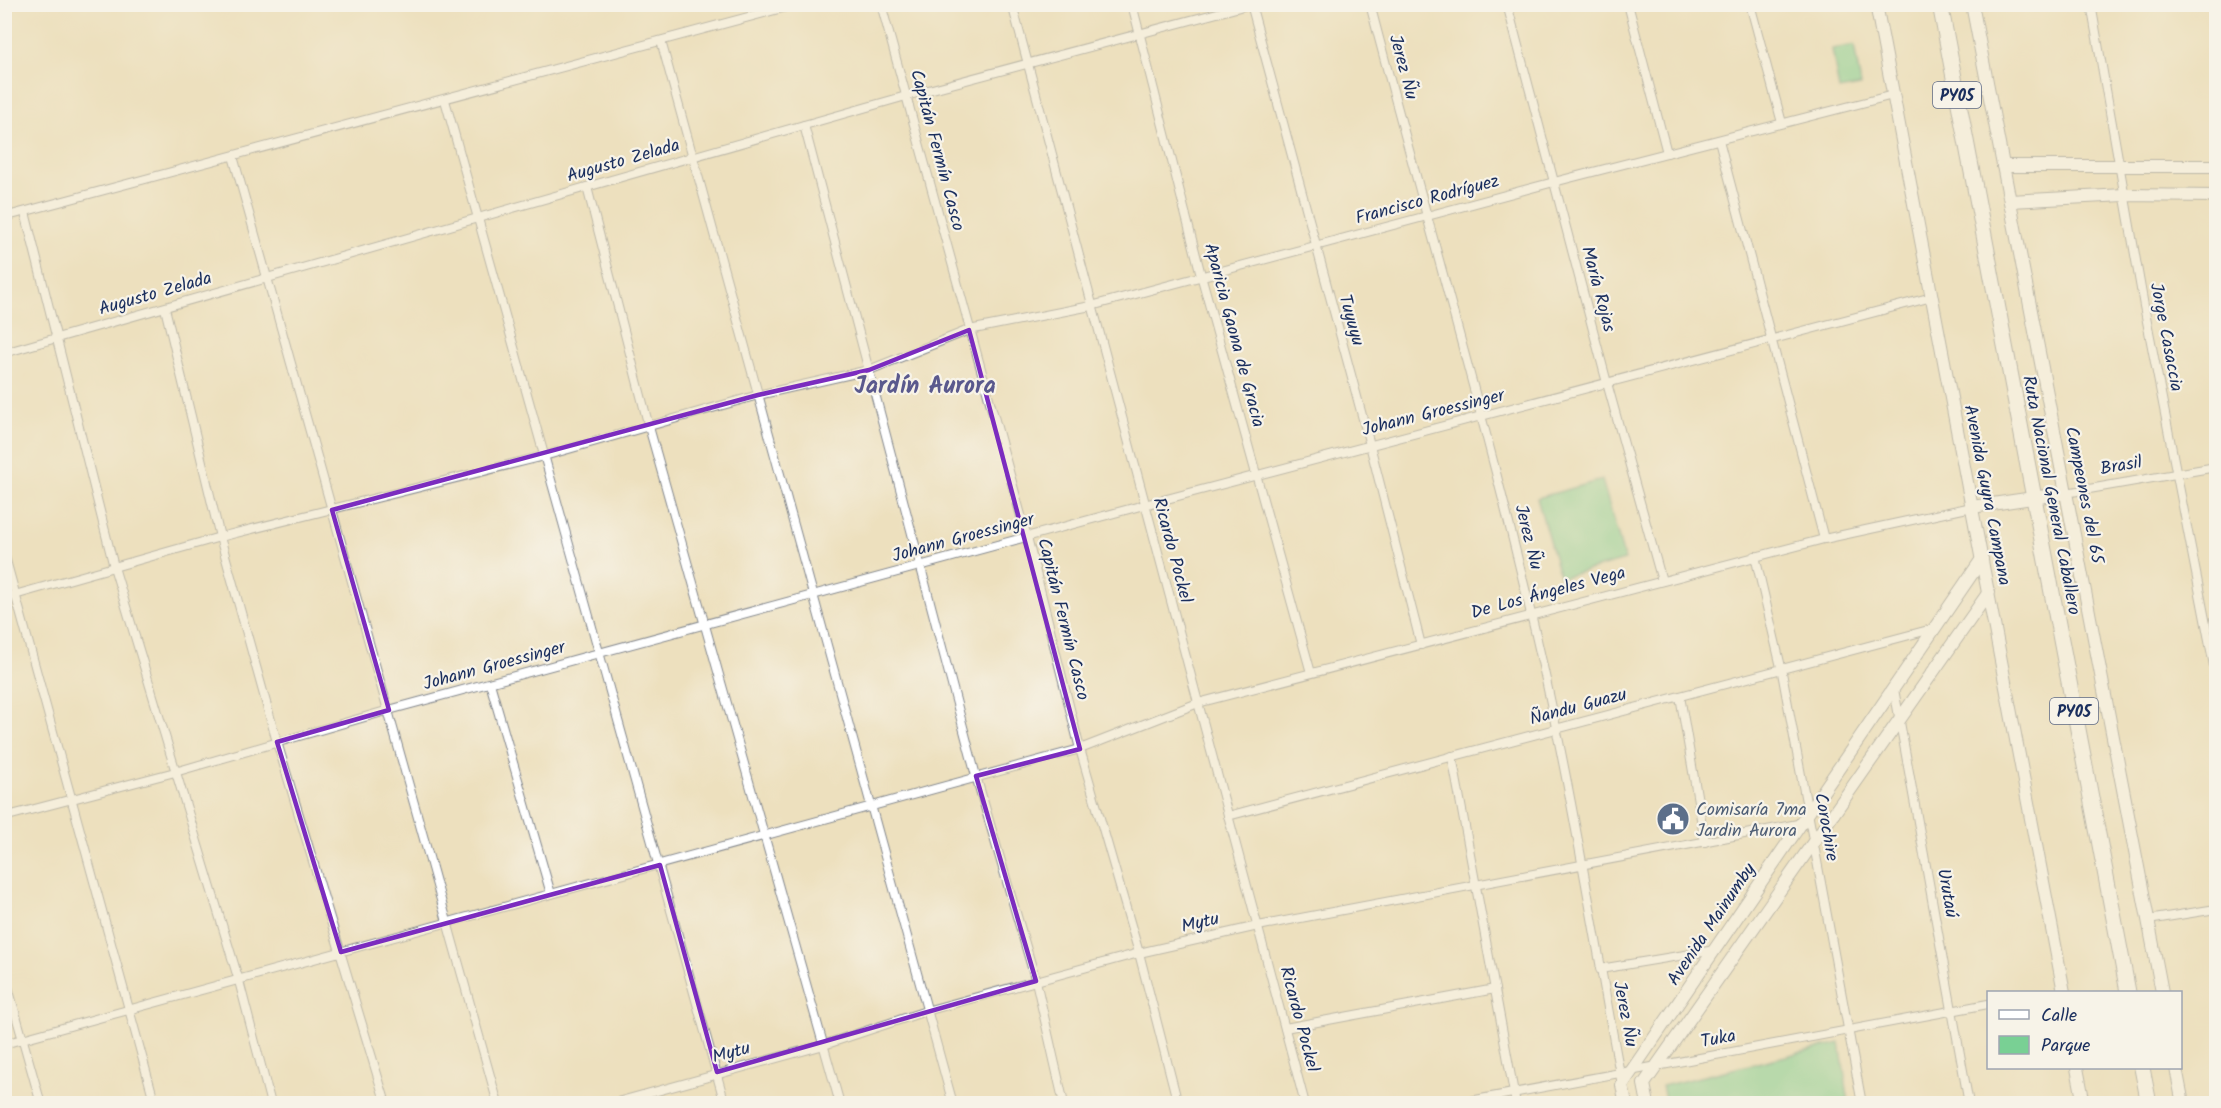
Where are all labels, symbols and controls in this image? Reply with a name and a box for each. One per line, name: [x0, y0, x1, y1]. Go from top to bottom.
street label: Jerez Ñu: [1380, 31, 1425, 104]
street label: Capitán Fermín Casco: [901, 66, 972, 234]
road number: PY05: [1933, 82, 1981, 108]
street label: Augusto Zelada: [563, 131, 683, 191]
street label: Francisco Rodríguez: [1352, 167, 1503, 234]
street label: Aparicia Gaona de Gracia: [1195, 240, 1272, 431]
street label: María Rojas: [1572, 243, 1623, 336]
street label: Augusto Zelada: [95, 264, 215, 324]
street label: Jorge Casaccia: [2141, 280, 2190, 394]
street label: Tuyuyu: [1329, 291, 1372, 350]
district label: Jardín Aurora: [854, 367, 996, 406]
street label: Ruta Nacional General Caballero: [2013, 373, 2088, 618]
street label: Johann Groessinger: [1359, 381, 1509, 445]
street label: Avenida Guyra Campana: [1955, 402, 2018, 588]
street label: Campeones del 65: [2056, 424, 2111, 568]
street label: Brasil: [2098, 448, 2145, 484]
street label: Ricardo Pockel: [1144, 494, 1200, 607]
street label: Jerez Ñu: [1505, 502, 1550, 573]
street label: Johann Groessinger: [889, 505, 1039, 571]
street label: Capitán Fermín Casco: [1028, 535, 1097, 704]
street label: De Los Ángeles Vega: [1468, 559, 1629, 628]
street label: Johann Groessinger: [420, 633, 570, 699]
street label: Ñandu Guazu: [1526, 680, 1631, 734]
road number: PY05: [2050, 698, 2098, 724]
street label: Corochire: [1805, 791, 1846, 864]
place label: Comisaría 7ma Jardin Aurora: [1696, 796, 1807, 846]
public building icon: Comisaría 7ma Jardin Aurora: [1655, 801, 1691, 837]
street label: Avenida Mainumby: [1660, 857, 1764, 992]
street label: Urutaú: [1928, 866, 1965, 920]
street label: Mytu: [1178, 905, 1223, 942]
street label: Ricardo Pockel: [1271, 963, 1327, 1076]
street label: Jerez Ñu: [1604, 979, 1645, 1050]
legend: [1987, 991, 2182, 1069]
text: Calle: [2041, 1002, 2077, 1031]
street label: Tuka: [1698, 1022, 1738, 1057]
text: Parque: [2041, 1032, 2090, 1061]
street label: Mytu: [709, 1034, 754, 1072]

